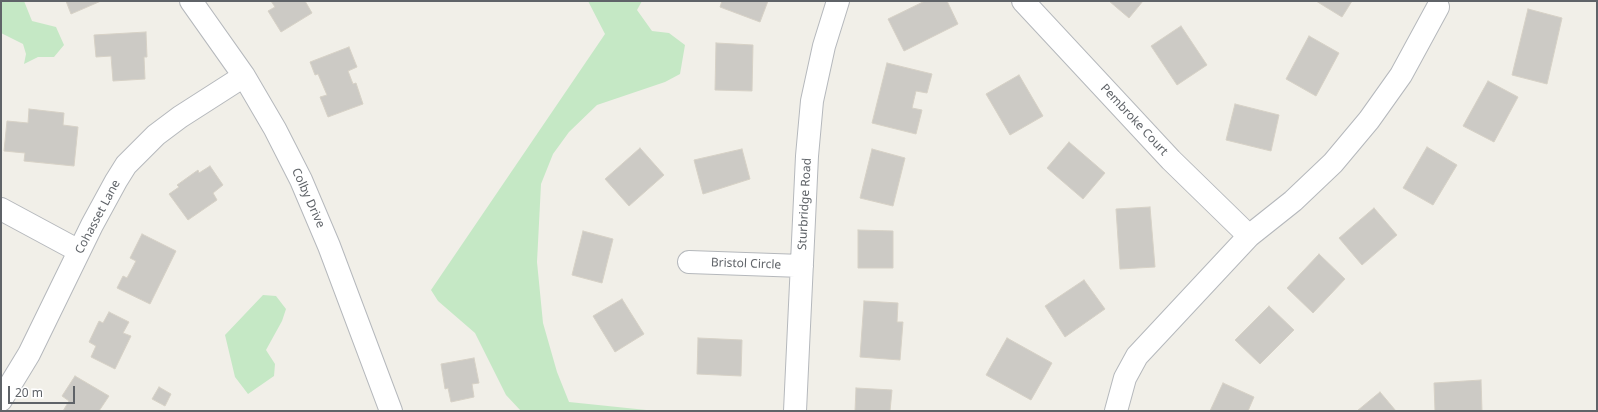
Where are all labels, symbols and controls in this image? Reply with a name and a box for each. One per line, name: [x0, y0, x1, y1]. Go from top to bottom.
street label: Pembroke Court: [1097, 81, 1171, 159]
street label: Sturbridge Road: [795, 158, 815, 250]
street label: Colby Drive: [288, 166, 328, 230]
street label: Cohasset Lane: [72, 177, 124, 257]
street label: Bristol Circle: [711, 256, 781, 272]
scale bar: [10, 378, 77, 404]
text: 20 m: [15, 384, 43, 401]

